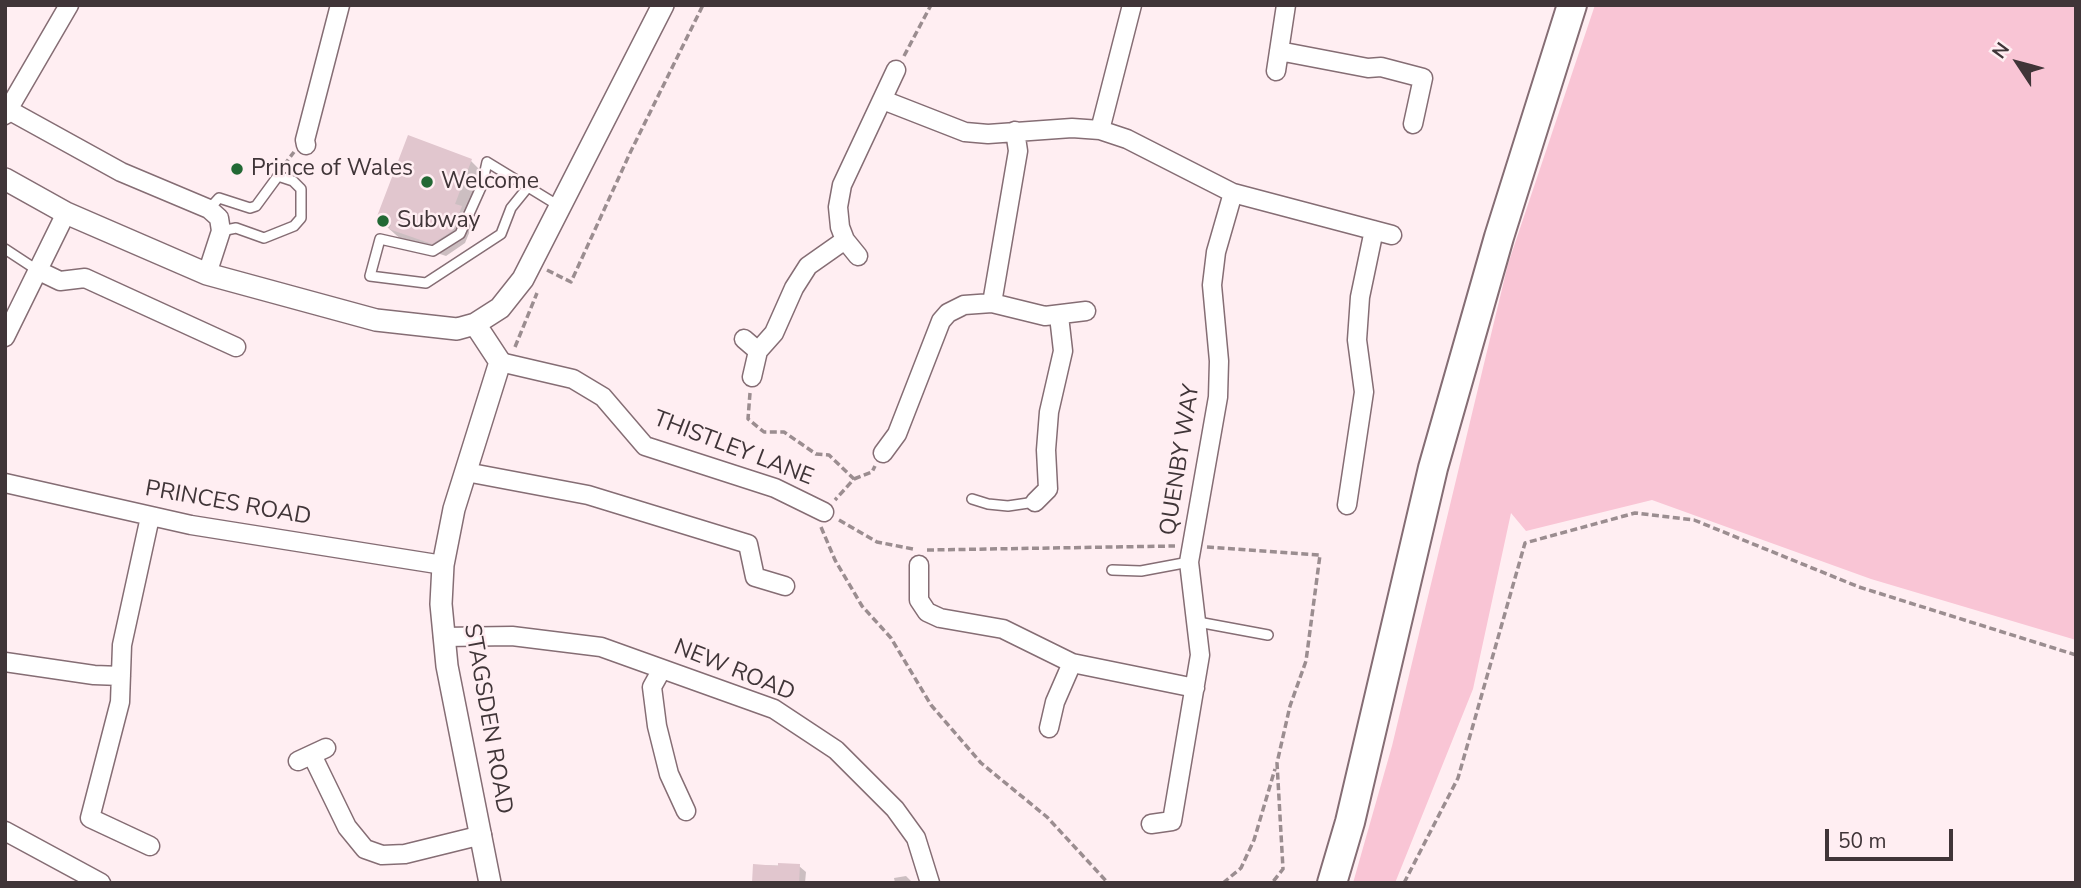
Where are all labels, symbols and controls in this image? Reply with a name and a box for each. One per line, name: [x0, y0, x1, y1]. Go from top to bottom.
north arrow: [1983, 28, 2053, 98]
text: N: [1986, 37, 2016, 64]
place label: Prince of Wales: [251, 155, 413, 183]
marker: Prince of Wales: [229, 161, 245, 177]
place label: Welcome: [441, 168, 539, 196]
marker: Welcome: [419, 174, 435, 190]
place label: Subway: [397, 207, 480, 235]
marker: Subway: [375, 213, 391, 229]
street label: QUENBY WAY: [1155, 382, 1207, 538]
street label: THISTLEY LANE: [649, 406, 817, 492]
street label: PRINCES ROAD: [143, 476, 313, 532]
street label: STAGSDEN ROAD: [457, 622, 517, 816]
street label: NEW ROAD: [670, 634, 798, 708]
scale bar: [1829, 814, 1957, 858]
text: 50 m: [1838, 827, 1887, 855]

